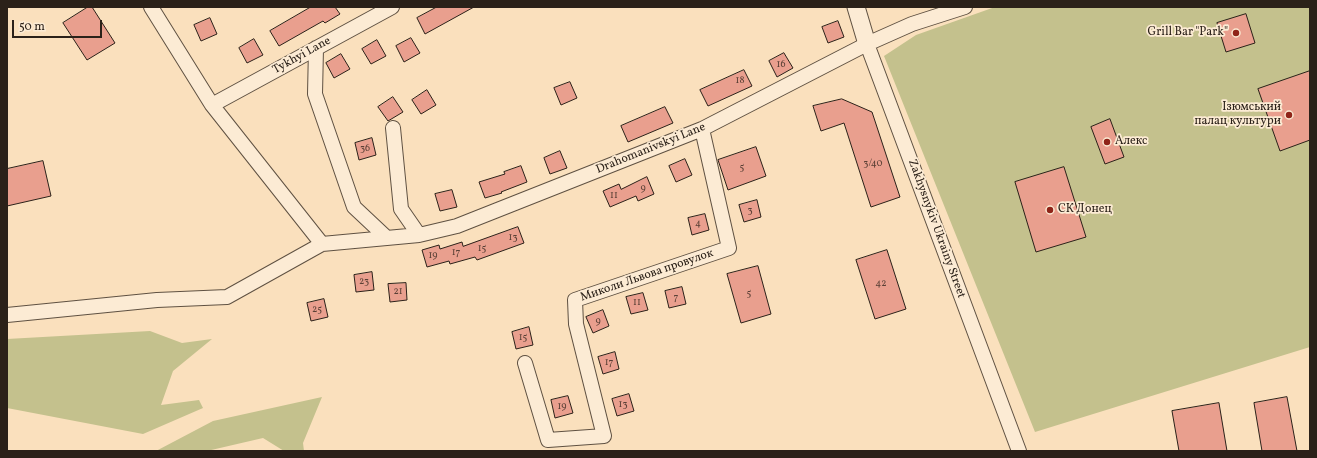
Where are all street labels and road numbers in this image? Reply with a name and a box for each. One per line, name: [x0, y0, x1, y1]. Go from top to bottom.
street label: Tykhyi Lane: [270, 34, 334, 78]
street label: Drahomanivskyi Lane: [594, 120, 708, 178]
street label: Zakhysnykiv Ukrainy Street: [904, 158, 968, 300]
street label: Миколи Львова провулок: [579, 246, 715, 306]

